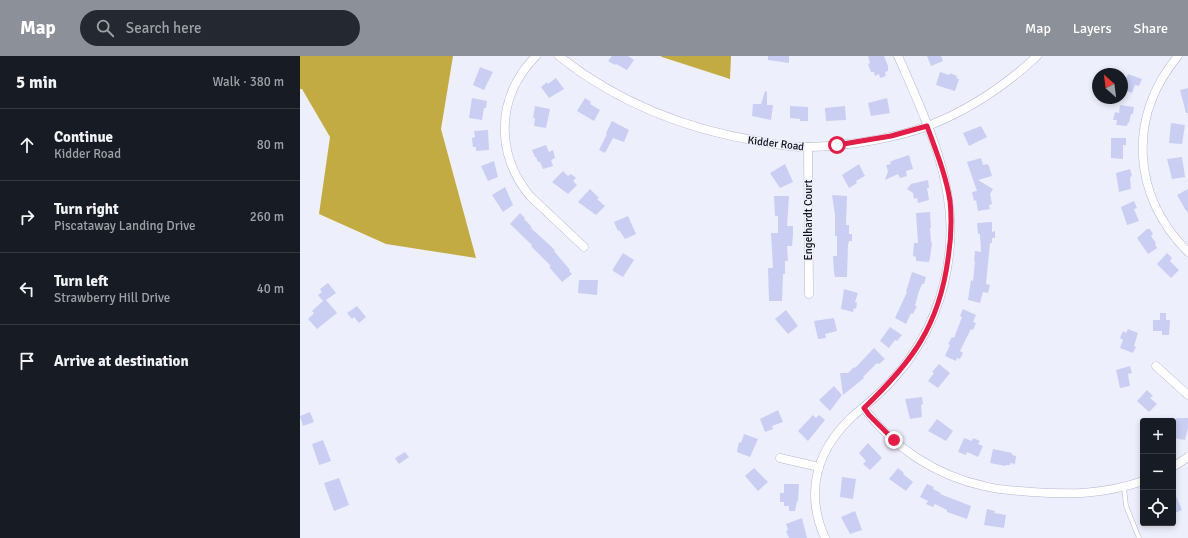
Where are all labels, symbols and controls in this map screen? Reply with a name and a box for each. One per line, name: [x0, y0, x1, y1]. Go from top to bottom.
search box: [80, 10, 360, 46]
text: Map: [20, 16, 56, 40]
icon: search: [94, 17, 116, 39]
text: Search here: [126, 19, 201, 37]
text: Map: [1025, 20, 1051, 37]
text: Layers: [1073, 20, 1112, 37]
text: Share: [1134, 20, 1168, 37]
north arrow: [1092, 68, 1128, 104]
text: 5 min: [16, 72, 57, 93]
text: Walk · 380 m: [213, 74, 284, 90]
text: Continue: [54, 128, 113, 146]
icon: ahead: [16, 134, 38, 156]
street label: Kidder Road: [747, 134, 805, 153]
route start: [828, 136, 846, 154]
text: 80 m: [257, 137, 284, 153]
text: Kidder Road: [54, 146, 121, 162]
street label: Engelhardt Court: [802, 179, 815, 260]
text: Turn right: [54, 200, 119, 218]
icon: right: [16, 206, 38, 228]
text: 260 m: [250, 209, 284, 225]
text: Piscataway Landing Drive: [54, 218, 195, 234]
text: Turn left: [54, 272, 108, 290]
icon: left: [16, 278, 38, 300]
text: 40 m: [257, 281, 284, 297]
text: Strawberry Hill Drive: [54, 290, 170, 306]
icon: arrive: [16, 350, 38, 372]
text: Arrive at destination: [54, 352, 189, 370]
map controls: [1140, 418, 1176, 526]
button: +: [1140, 418, 1176, 454]
route end: [885, 431, 903, 449]
button: −: [1140, 454, 1176, 490]
button: locate: [1140, 490, 1176, 526]

